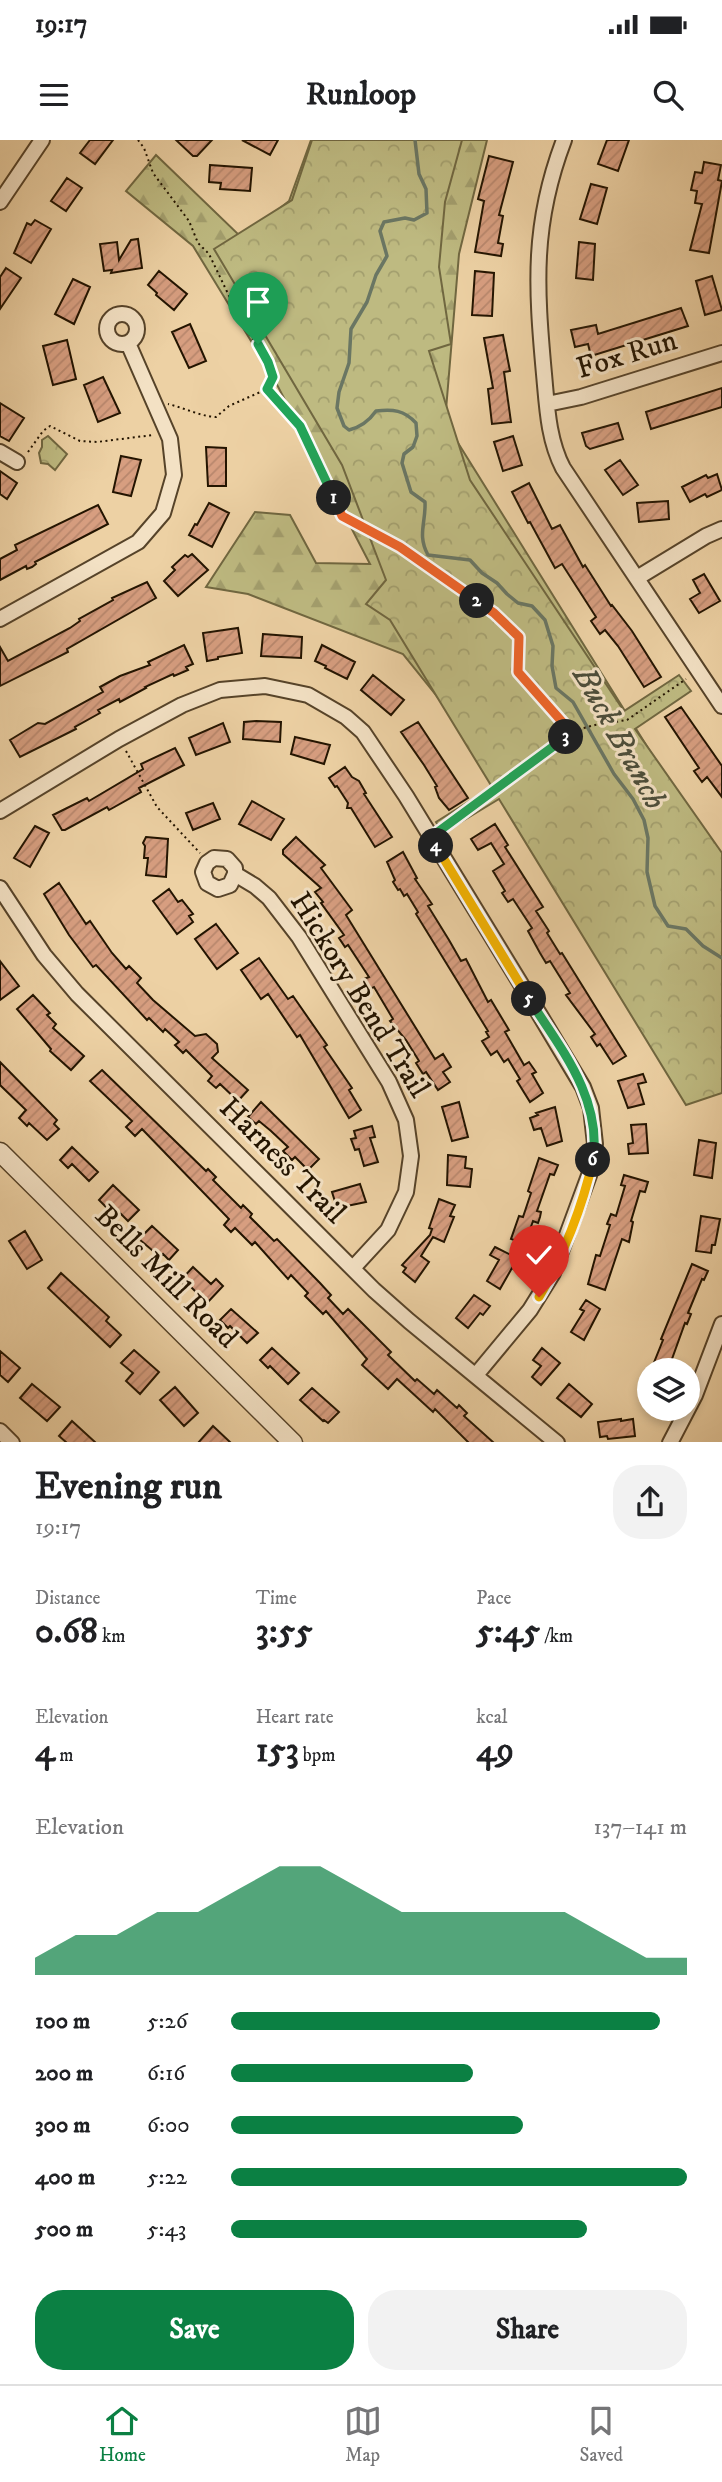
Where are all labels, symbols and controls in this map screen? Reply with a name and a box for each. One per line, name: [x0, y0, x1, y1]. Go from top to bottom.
text: 19:17: [35, 8, 87, 41]
text: Runloop: [306, 75, 416, 115]
icon: menu: [35, 76, 73, 114]
icon: search: [649, 76, 687, 114]
pin: [228, 272, 288, 344]
icon: arrive: [239, 283, 277, 321]
street label: Fox Run: [572, 322, 682, 388]
pin: 1: [316, 480, 352, 516]
text: 1: [330, 486, 337, 509]
pin: 2: [460, 584, 494, 618]
text: 2: [472, 589, 481, 612]
water label: Buck Branch: [563, 659, 675, 817]
pin: 3: [548, 720, 584, 754]
text: 3: [562, 725, 569, 748]
pin: 4: [418, 828, 453, 864]
text: 4: [430, 834, 441, 857]
street label: Hickory Bend Trail: [281, 885, 437, 1105]
pin: 5: [512, 982, 546, 1016]
text: 5: [524, 987, 533, 1010]
street label: Harness Trail: [211, 1090, 353, 1232]
pin: 6: [576, 1142, 610, 1178]
text: 6: [588, 1148, 597, 1171]
street label: Bells Mill Road: [87, 1198, 245, 1356]
pin: [509, 1225, 569, 1297]
icon: check: [520, 1236, 558, 1274]
map controls: [637, 1358, 700, 1421]
button: layers: [637, 1358, 700, 1421]
text: Evening run: [35, 1463, 222, 1511]
button: share: [613, 1465, 687, 1539]
text: 19:17: [35, 1513, 81, 1542]
text: Distance: [35, 1587, 100, 1610]
text: Time: [256, 1587, 297, 1610]
text: Pace: [476, 1587, 511, 1610]
text: 0.68: [35, 1610, 98, 1654]
text: 3:55: [256, 1610, 313, 1654]
text: 5:45: [476, 1610, 540, 1654]
text: km: [98, 1625, 126, 1648]
text: /km: [540, 1625, 573, 1648]
text: Elevation: [35, 1706, 109, 1729]
text: Heart rate: [256, 1706, 334, 1729]
text: kcal: [476, 1706, 508, 1729]
text: 4: [35, 1729, 55, 1773]
text: 153: [256, 1729, 299, 1773]
text: 49: [476, 1729, 514, 1773]
text: m: [55, 1744, 74, 1767]
text: bpm: [299, 1744, 336, 1767]
text: Elevation: [35, 1813, 124, 1842]
text: 137–141 m: [593, 1813, 687, 1842]
text: 100 m: [35, 2007, 90, 2036]
text: 5:26: [147, 2007, 188, 2036]
text: 200 m: [35, 2059, 93, 2088]
text: 6:16: [147, 2059, 185, 2088]
text: 300 m: [35, 2111, 91, 2140]
text: 6:00: [147, 2111, 190, 2140]
text: 400 m: [35, 2163, 95, 2192]
text: 5:22: [147, 2163, 187, 2192]
text: 500 m: [35, 2215, 93, 2244]
text: 5:43: [147, 2215, 186, 2244]
button: Save: [35, 2290, 354, 2370]
button: Share: [368, 2290, 687, 2370]
tab: Home: [99, 2402, 146, 2467]
tab: Map: [344, 2402, 382, 2467]
tab: Saved: [579, 2402, 623, 2467]

